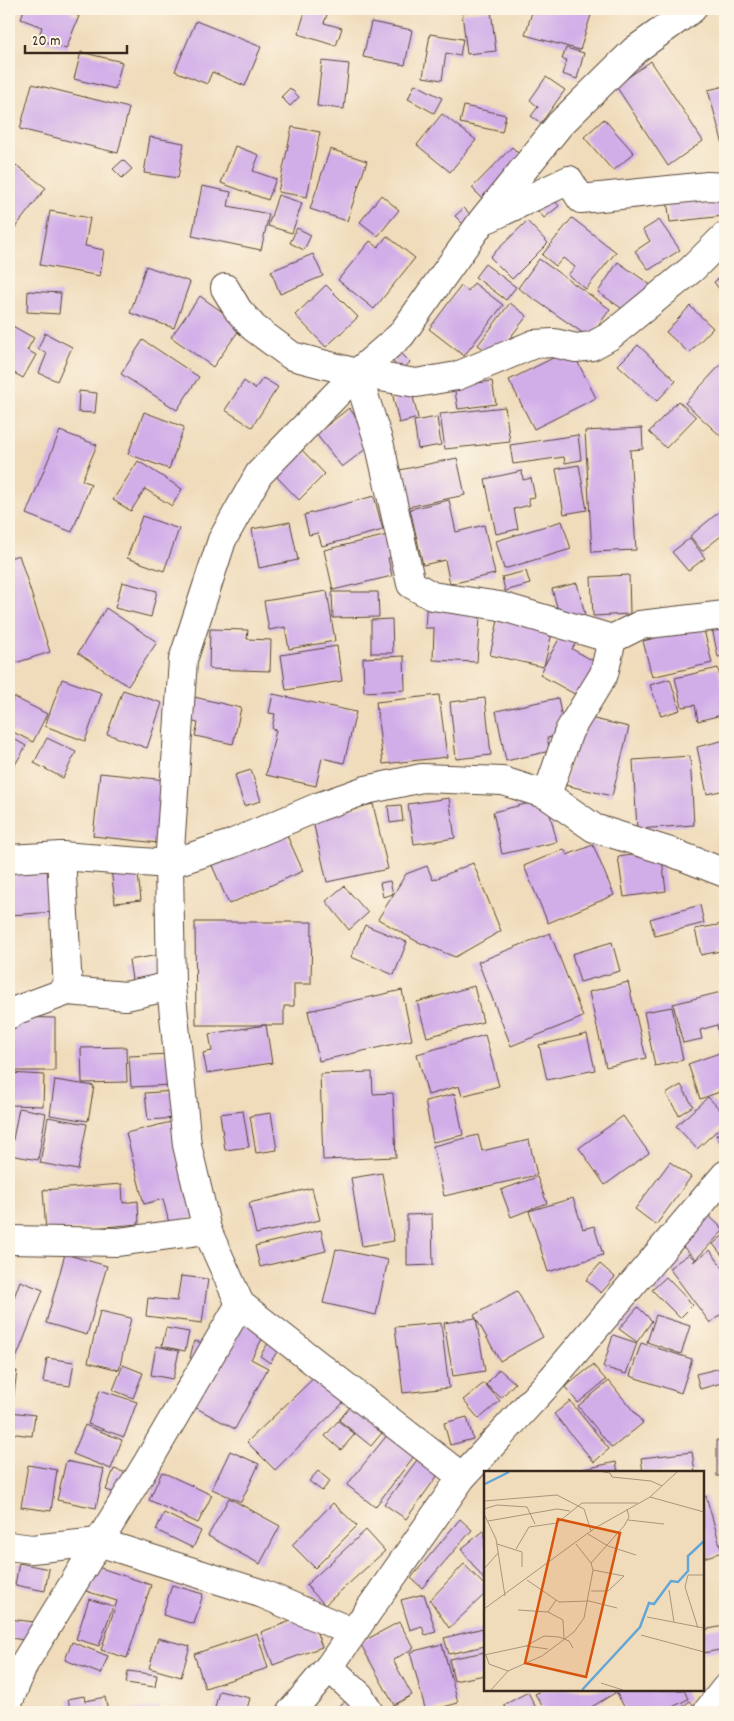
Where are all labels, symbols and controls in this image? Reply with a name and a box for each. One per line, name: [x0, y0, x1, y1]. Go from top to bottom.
scale bar: [25, 22, 128, 54]
text: 20 m: [32, 31, 60, 53]
inset map: [484, 1471, 704, 1691]

